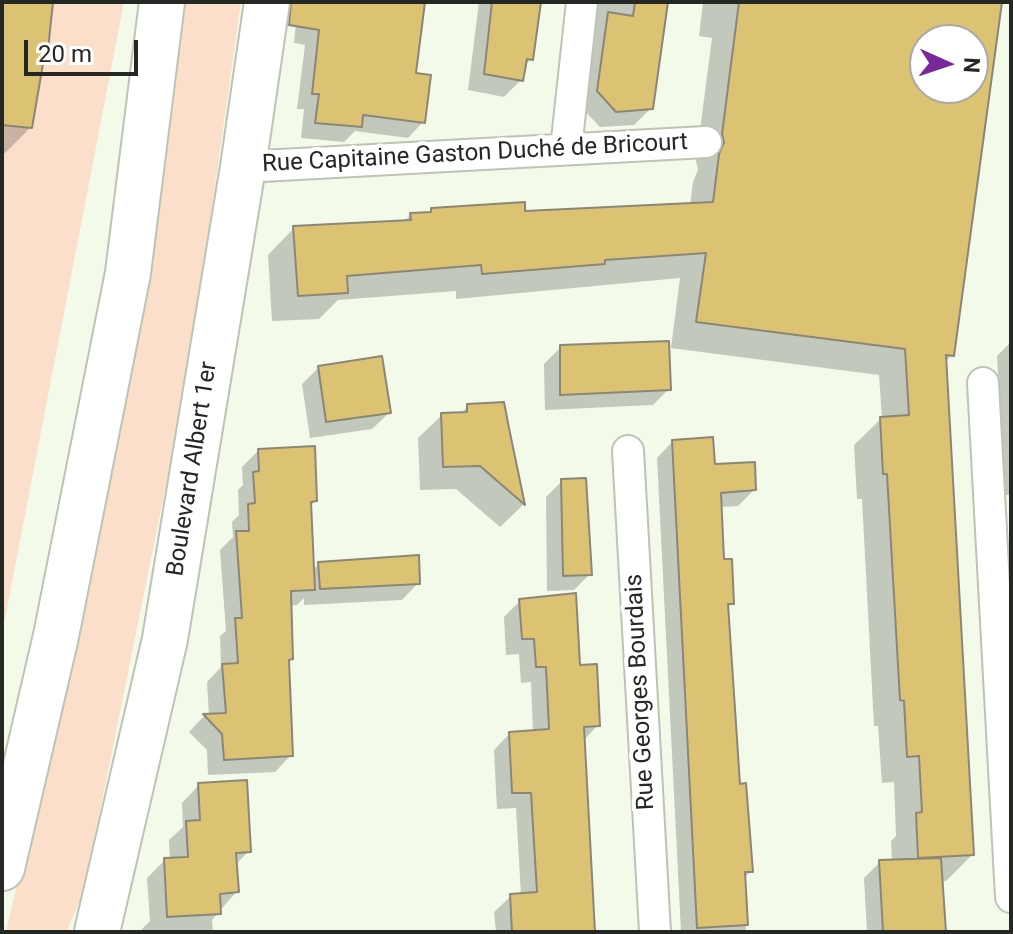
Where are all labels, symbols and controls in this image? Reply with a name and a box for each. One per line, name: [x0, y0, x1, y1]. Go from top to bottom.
scale bar: [28, 24, 142, 74]
north arrow: [909, 24, 989, 104]
text: 20 m: [38, 40, 92, 68]
text: N: [959, 57, 984, 74]
street label: Rue Capitaine Gaston Duché de Bricourt: [261, 128, 689, 180]
street label: Boulevard Albert 1er: [162, 360, 224, 578]
street label: Rue Georges Bourdais: [620, 573, 662, 811]

